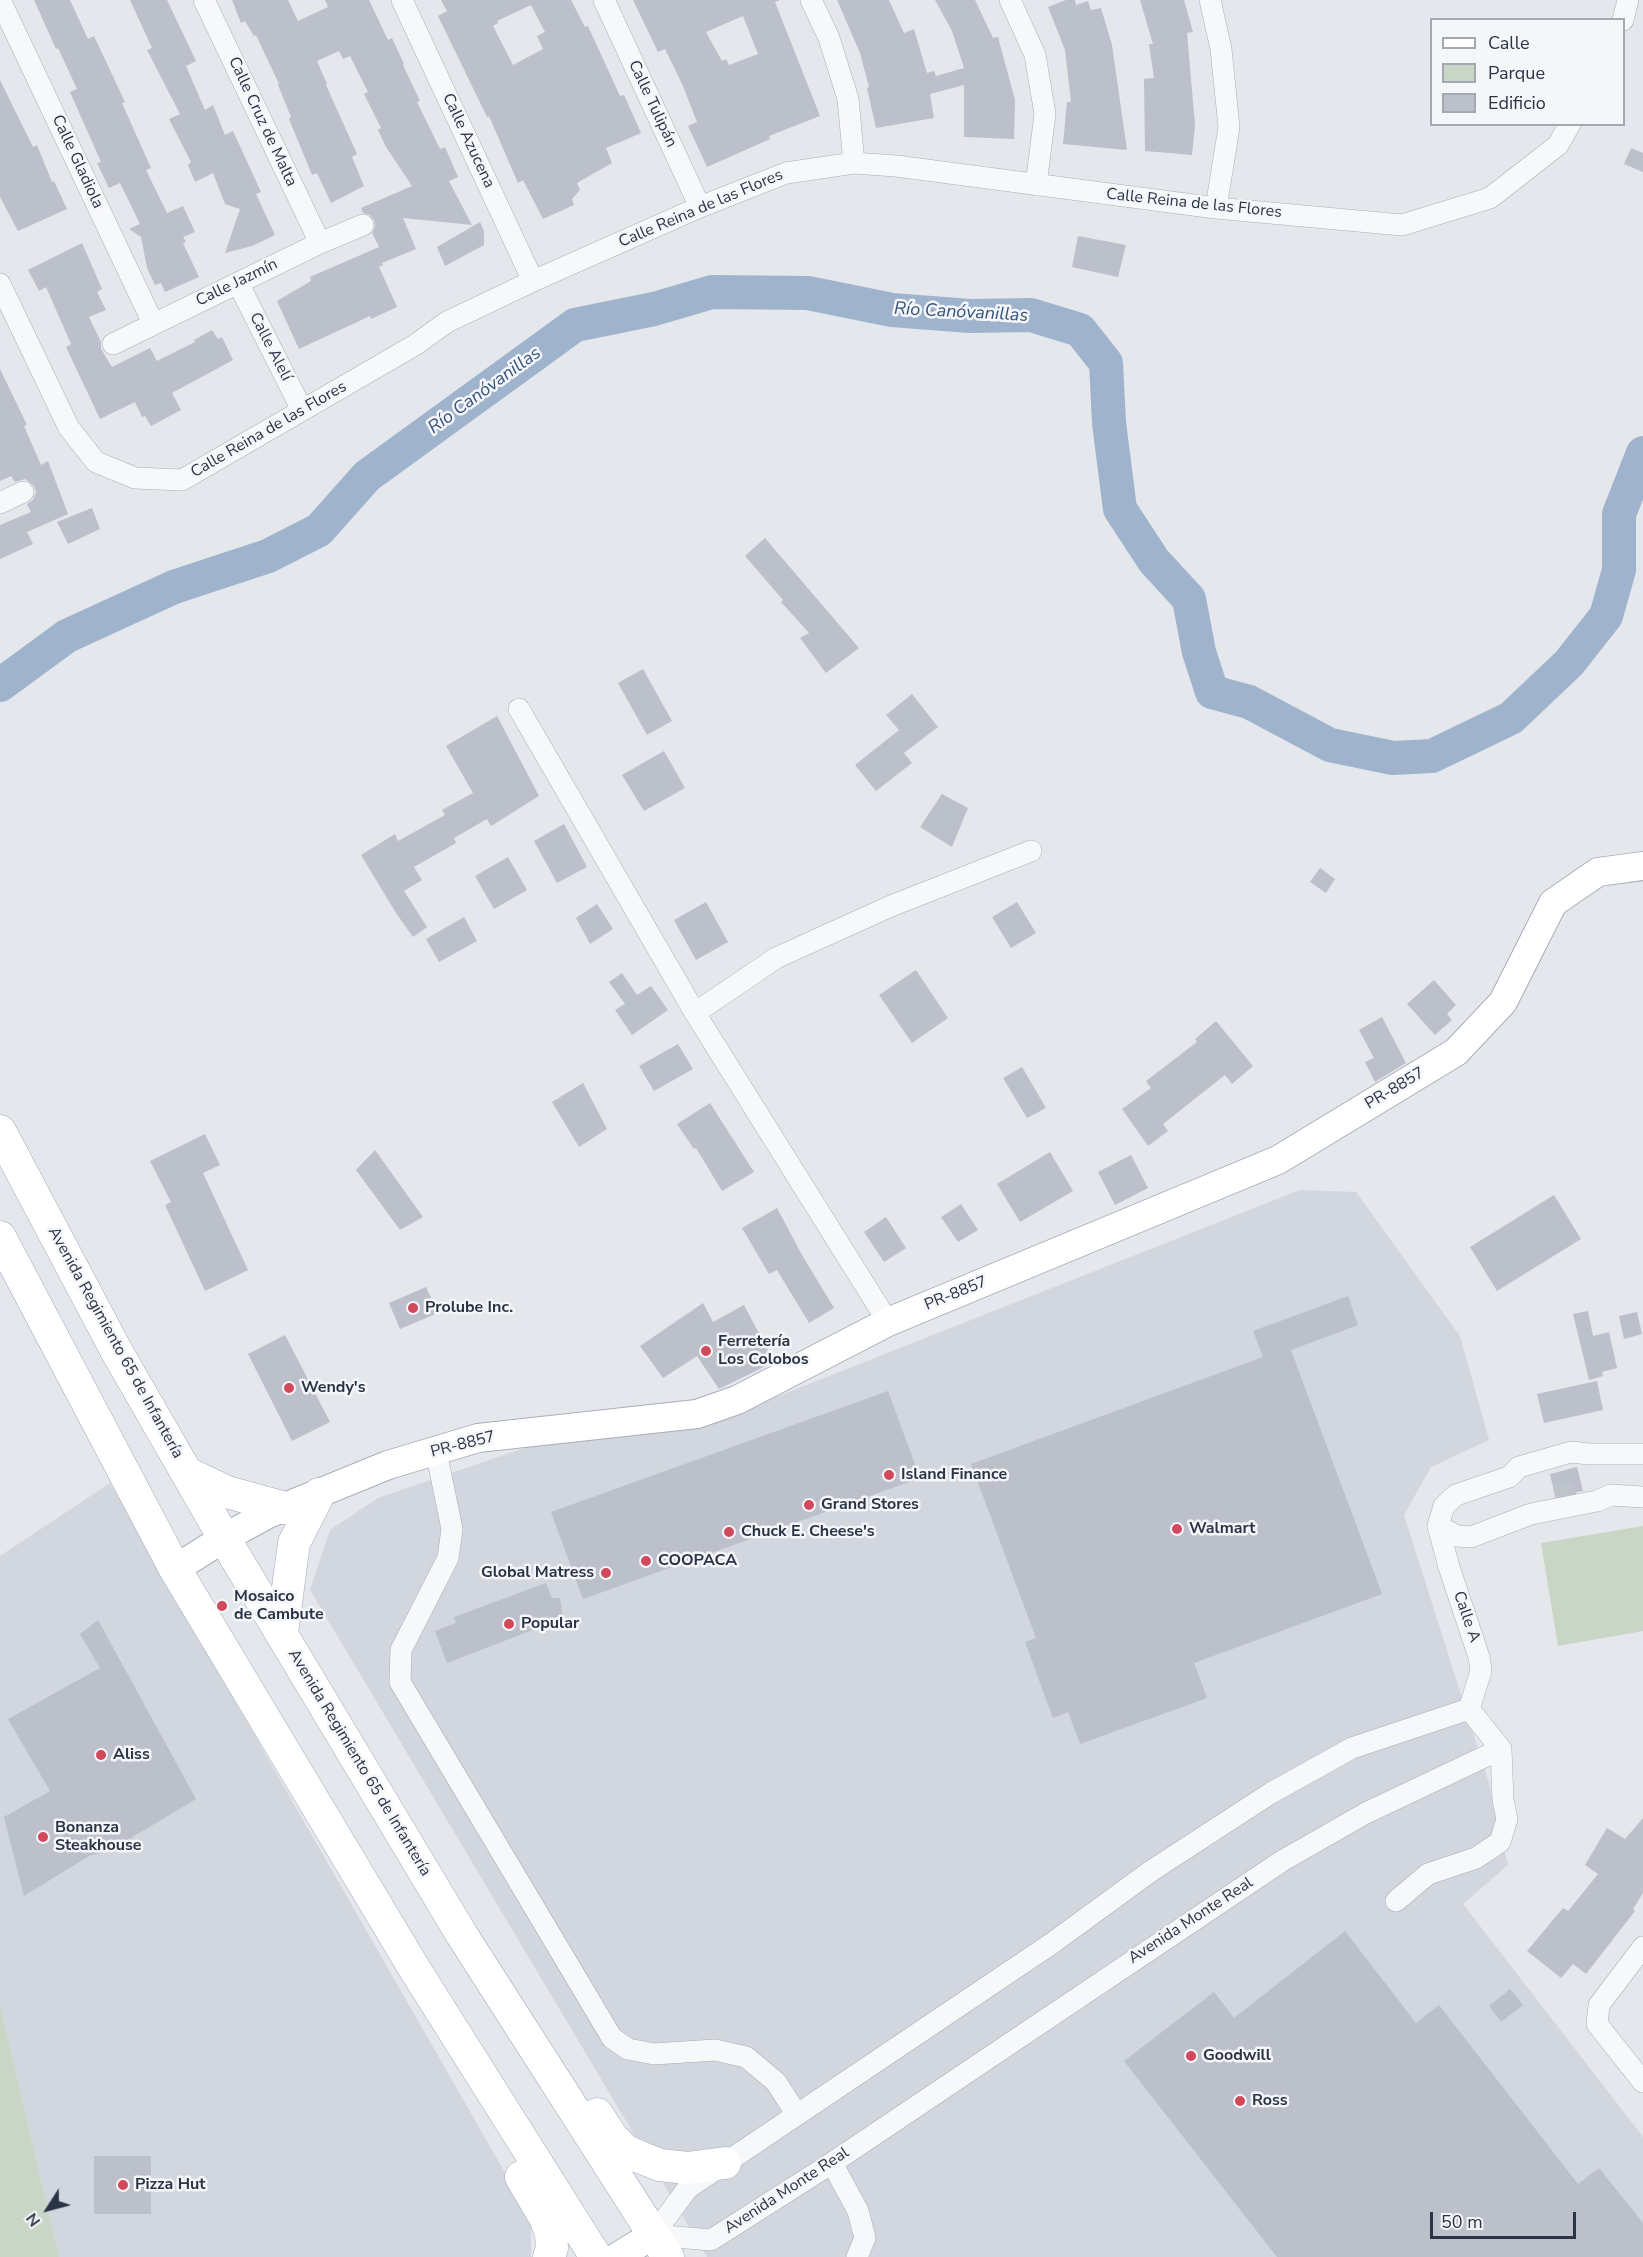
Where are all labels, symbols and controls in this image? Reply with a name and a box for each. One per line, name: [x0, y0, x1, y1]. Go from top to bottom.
legend: [1430, 18, 1625, 126]
text: Calle: [1488, 31, 1530, 55]
street label: Calle Cruz de Malta: [224, 54, 300, 190]
street label: Calle Tulipán: [623, 57, 681, 151]
text: Parque: [1488, 61, 1545, 85]
street label: Calle Azucena: [438, 91, 498, 191]
text: Edificio: [1488, 91, 1546, 115]
street label: Calle Gladiola: [47, 112, 107, 212]
street label: Calle Reina de las Flores: [616, 166, 786, 252]
street label: Calle Reina de las Flores: [1105, 185, 1283, 223]
street label: Calle Jazmín: [193, 255, 281, 311]
water label: Río Canóvanillas: [893, 299, 1029, 327]
street label: Calle Alelí: [245, 310, 295, 384]
water label: Río Canóvanillas: [424, 343, 546, 439]
street label: Calle Reina de las Flores: [188, 378, 350, 482]
street label: PR-8857: [1362, 1064, 1428, 1114]
street label: Avenida Regimiento 65 de Infantería: [43, 1224, 187, 1462]
street label: PR-8857: [922, 1273, 990, 1315]
place label: Prolube Inc.: [425, 1298, 513, 1318]
marker: Prolube Inc.: [406, 1301, 420, 1315]
place label: Ferretería Los Colobos: [718, 1332, 809, 1370]
marker: Ferretería Los Colobos: [699, 1344, 713, 1358]
place label: Wendy's: [301, 1378, 366, 1398]
marker: Wendy's: [282, 1381, 296, 1395]
street label: PR-8857: [429, 1428, 497, 1462]
place label: Island Finance: [901, 1465, 1007, 1485]
marker: Island Finance: [882, 1468, 896, 1482]
place label: Grand Stores: [821, 1495, 919, 1515]
marker: Grand Stores: [802, 1498, 816, 1512]
place label: Walmart: [1189, 1519, 1255, 1539]
place label: Chuck E. Cheese's: [741, 1522, 875, 1542]
marker: Walmart: [1170, 1522, 1184, 1536]
marker: Chuck E. Cheese's: [722, 1525, 736, 1539]
place label: COOPACA: [658, 1551, 737, 1571]
marker: COOPACA: [639, 1554, 653, 1568]
place label: Global Matress: [481, 1563, 594, 1583]
marker: Global Matress: [599, 1566, 613, 1580]
place label: Mosaico de Cambute: [234, 1587, 324, 1625]
street label: Calle A: [1448, 1589, 1484, 1645]
marker: Mosaico de Cambute: [215, 1599, 229, 1613]
place label: Popular: [521, 1614, 579, 1634]
marker: Popular: [502, 1617, 516, 1631]
street label: Avenida Regimiento 65 de Infantería: [283, 1646, 435, 1880]
place label: Aliss: [113, 1745, 150, 1765]
marker: Aliss: [94, 1748, 108, 1762]
place label: Bonanza Steakhouse: [55, 1818, 141, 1856]
marker: Bonanza Steakhouse: [36, 1830, 50, 1844]
street label: Avenida Monte Real: [1125, 1874, 1257, 1968]
place label: Goodwill: [1203, 2046, 1271, 2066]
marker: Goodwill: [1184, 2049, 1198, 2063]
place label: Ross: [1252, 2091, 1288, 2111]
marker: Ross: [1233, 2094, 1247, 2108]
street label: Avenida Monte Real: [721, 2144, 853, 2238]
place label: Pizza Hut: [135, 2175, 205, 2195]
marker: Pizza Hut: [116, 2178, 130, 2192]
north arrow: [18, 2179, 78, 2239]
scale bar: [1433, 2200, 1578, 2238]
text: N: [21, 2208, 46, 2231]
text: 50 m: [1441, 2210, 1483, 2234]

